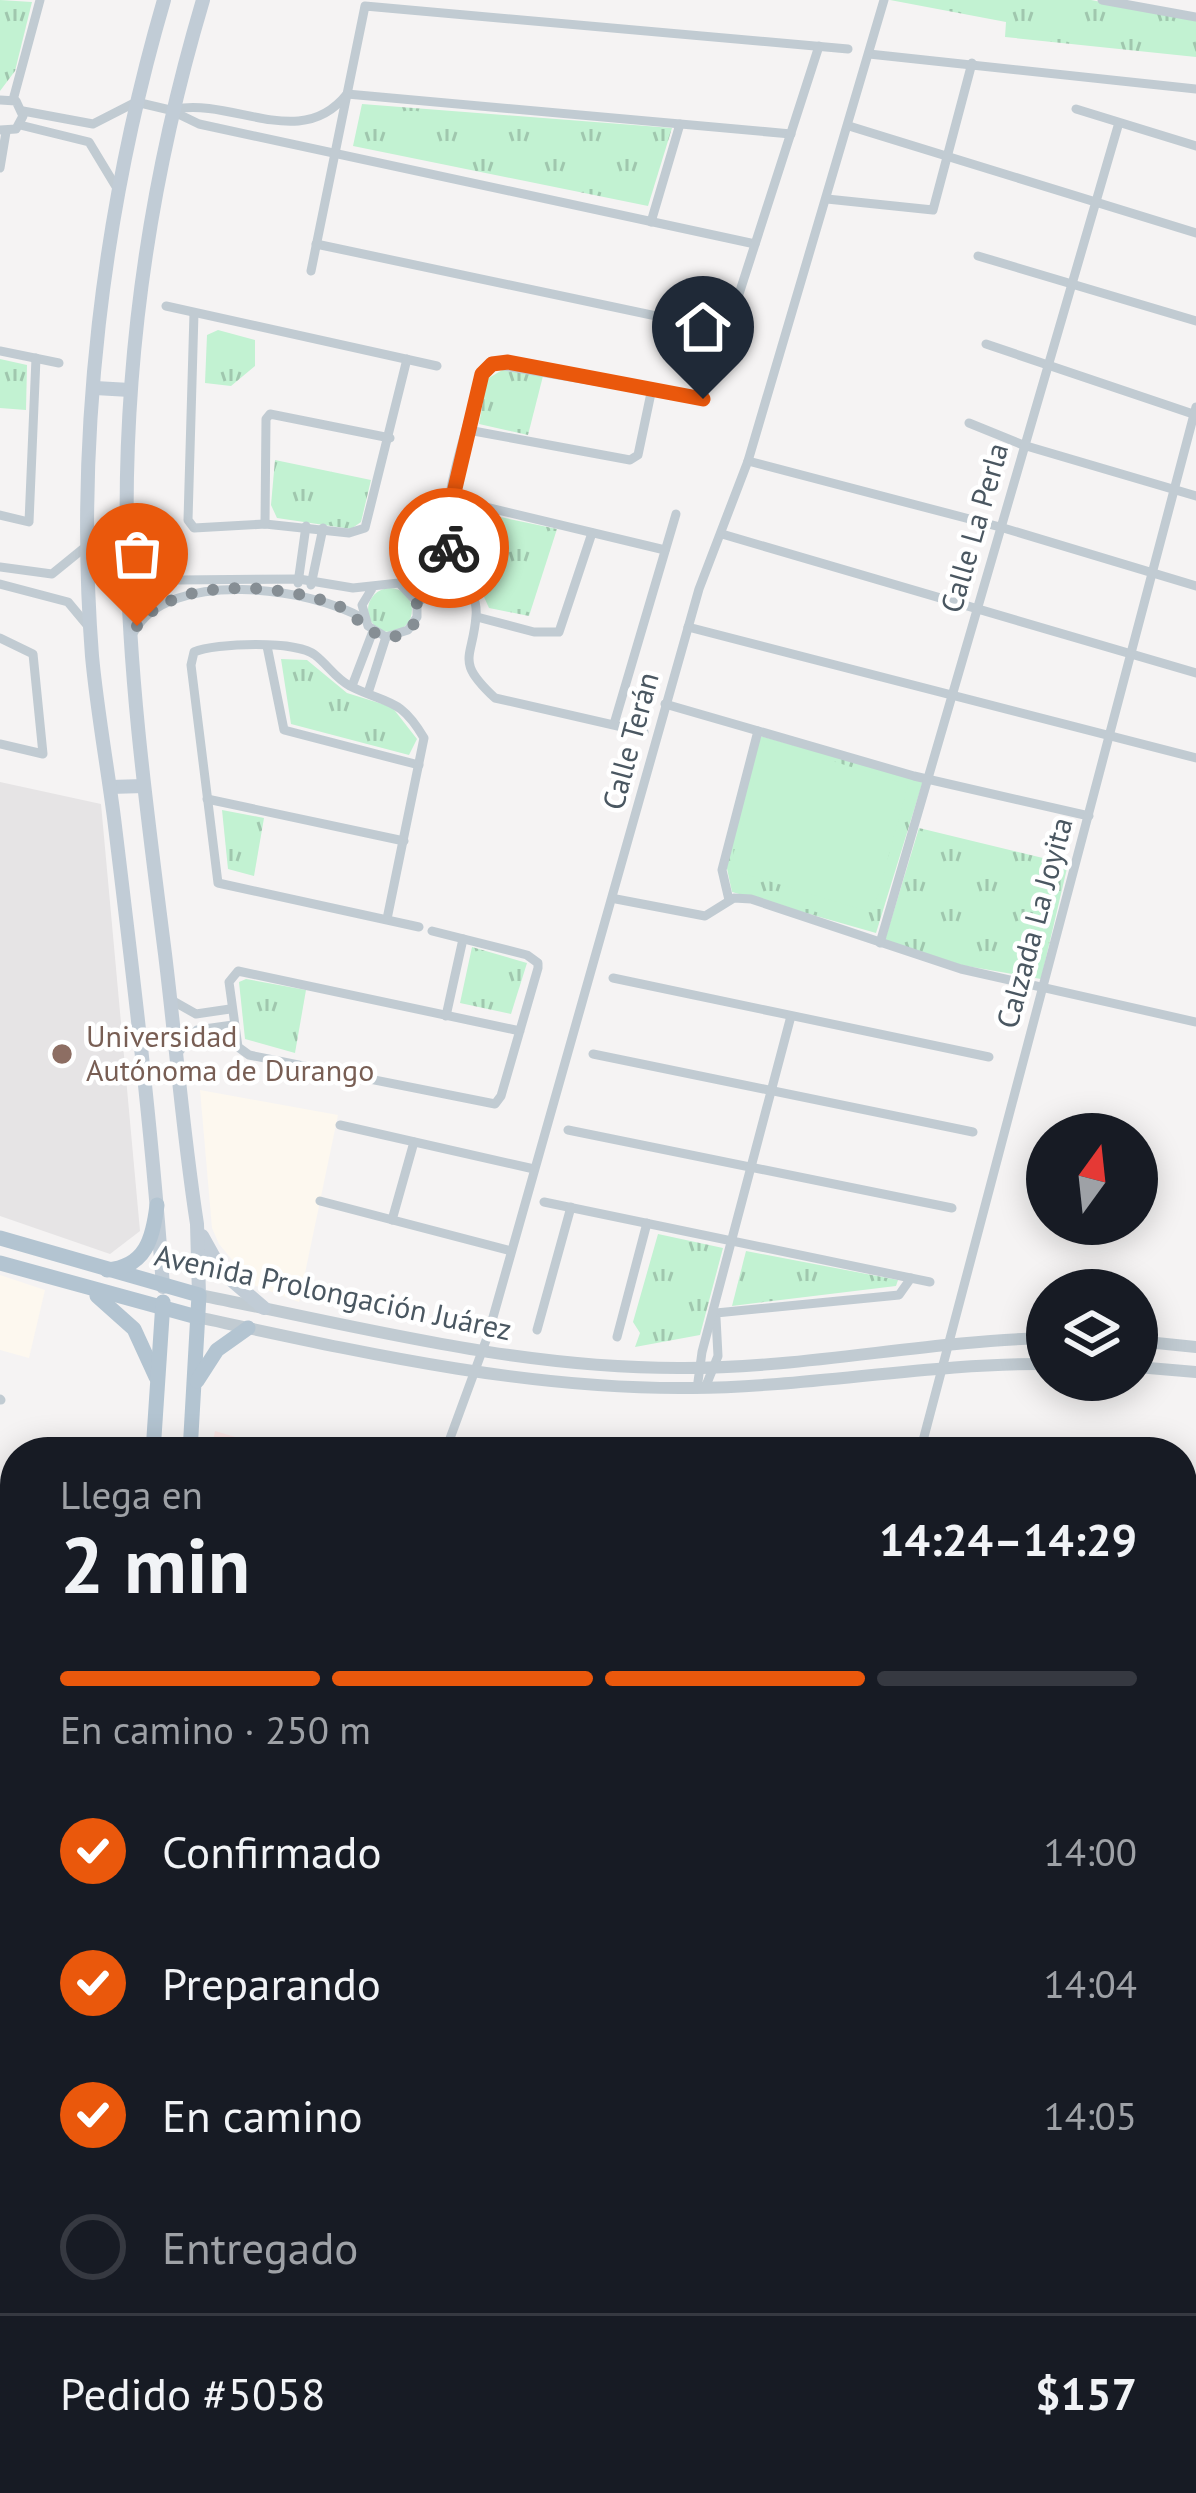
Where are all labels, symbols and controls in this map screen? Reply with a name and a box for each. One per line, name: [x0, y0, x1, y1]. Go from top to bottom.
pin: [652, 276, 754, 399]
icon: home: [670, 294, 736, 360]
street label: Calle La Perla: [931, 438, 1016, 617]
courier: [389, 488, 509, 608]
pin: [86, 503, 188, 626]
icon: bike: [416, 515, 482, 581]
icon: bag: [104, 521, 170, 587]
street label: Calle Terán: [592, 668, 667, 814]
street label: Calzada La Joyita: [987, 813, 1080, 1032]
place label: Universidad Autónoma de Durango: [86, 1016, 374, 1089]
marker: Universidad Autónoma de Durango: [49, 1041, 75, 1067]
north arrow: [1026, 1113, 1158, 1245]
map controls: [1026, 1113, 1158, 1401]
street label: Avenida Prolongación Juárez: [151, 1235, 515, 1348]
button: layers: [1026, 1269, 1158, 1401]
text: Llega en: [60, 1469, 203, 1520]
text: 14:24–14:29: [879, 1510, 1137, 1568]
text: 2 min: [60, 1514, 250, 1615]
text: En camino · 250 m: [60, 1704, 371, 1755]
icon: check: [60, 1818, 126, 1884]
text: Confirmado: [162, 1822, 382, 1880]
text: 14:00: [1043, 1826, 1137, 1877]
icon: check: [60, 1950, 126, 2016]
text: Preparando: [162, 1954, 381, 2012]
text: 14:04: [1043, 1958, 1137, 2009]
icon: check: [60, 2082, 126, 2148]
text: En camino: [162, 2086, 363, 2144]
text: 14:05: [1043, 2090, 1137, 2141]
text: Entregado: [162, 2218, 358, 2276]
text: Pedido #5058: [60, 2364, 326, 2422]
text: $157: [1035, 2364, 1137, 2422]

